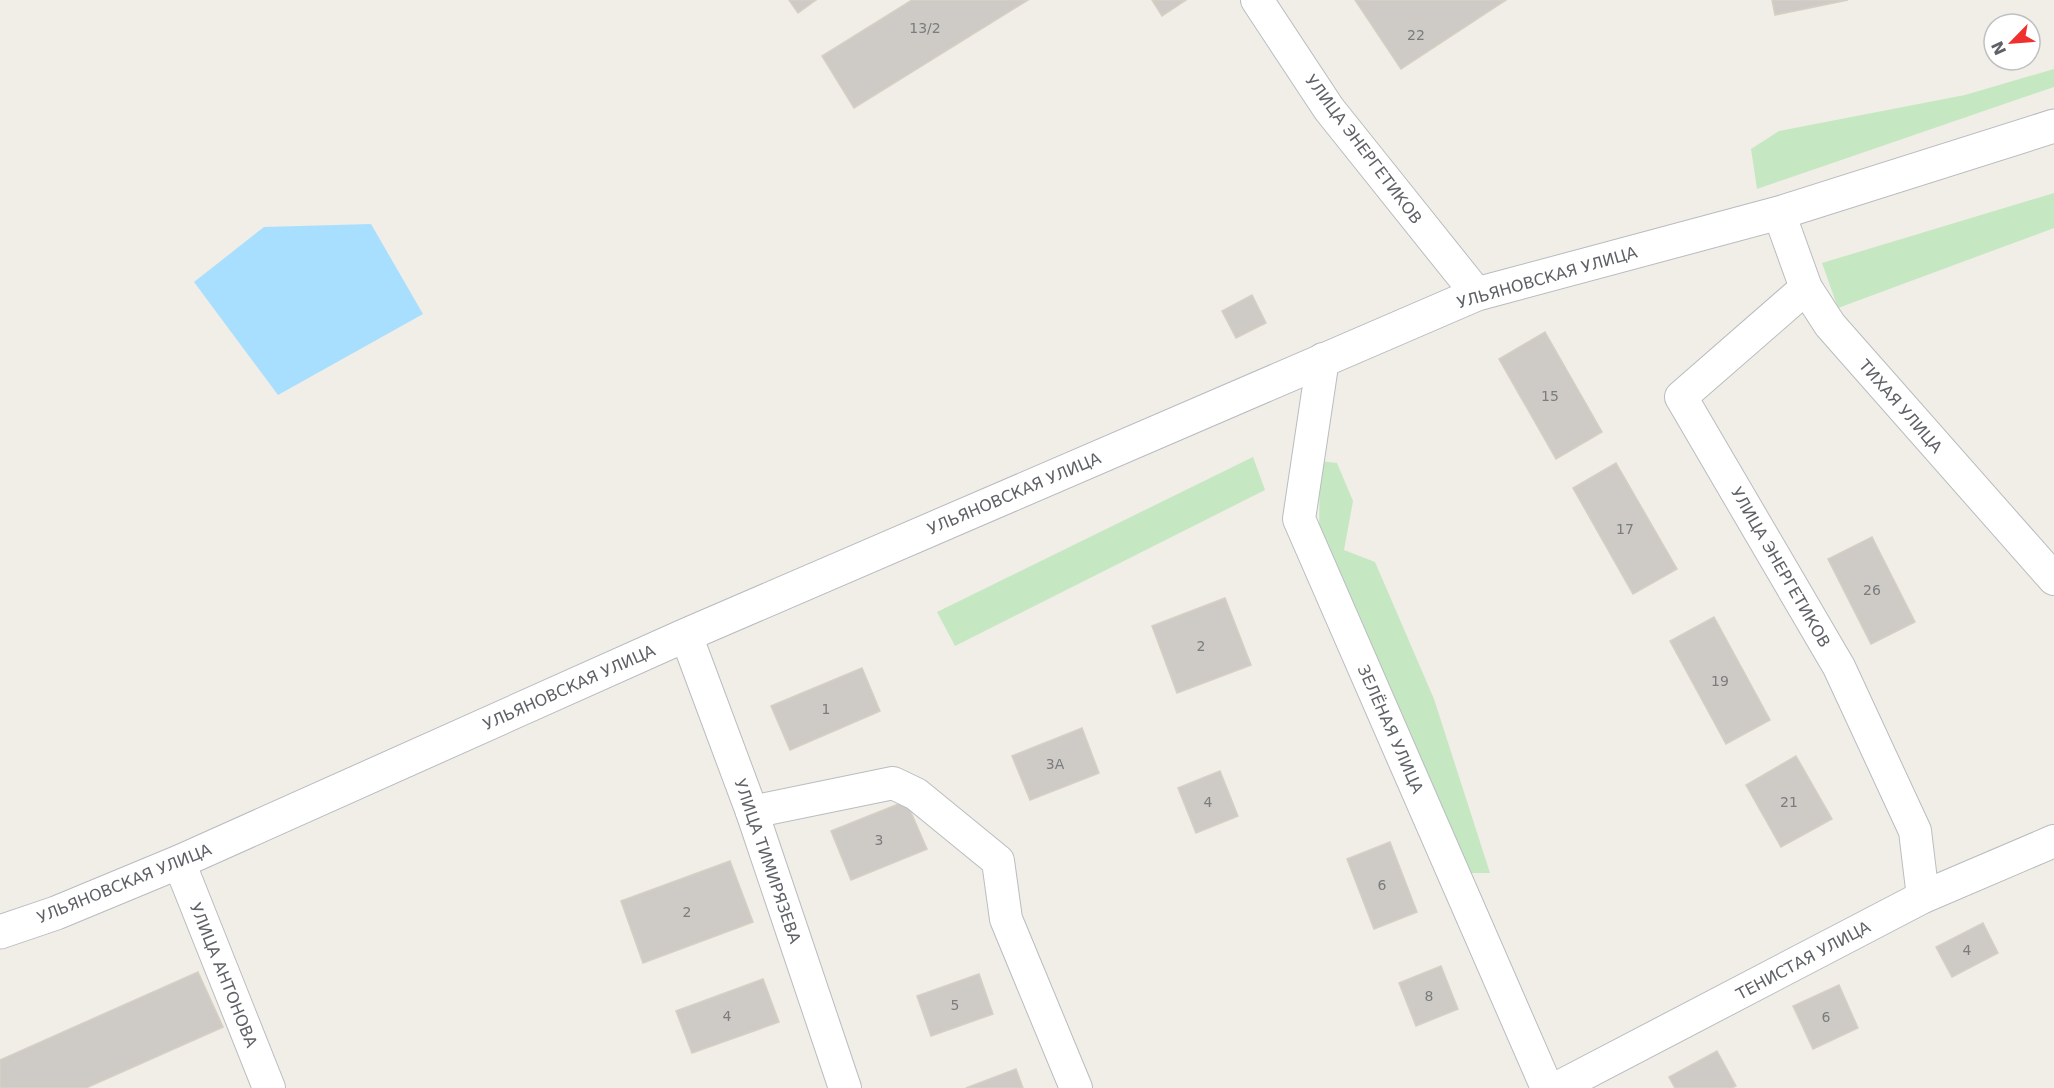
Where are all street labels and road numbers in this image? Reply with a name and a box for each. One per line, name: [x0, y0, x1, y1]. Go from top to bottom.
street label: УЛИЦА ЭНЕРГЕТИКОВ: [1301, 71, 1426, 228]
street label: УЛЬЯНОВСКАЯ УЛИЦА: [1455, 243, 1639, 312]
street label: ТИХАЯ УЛИЦА: [1854, 355, 1946, 457]
street label: УЛЬЯНОВСКАЯ УЛИЦА: [925, 448, 1104, 539]
street label: УЛИЦА ЭНЕРГЕТИКОВ: [1727, 484, 1834, 651]
street label: УЛЬЯНОВСКАЯ УЛИЦА: [480, 641, 658, 734]
street label: ЗЕЛЁНАЯ УЛИЦА: [1354, 662, 1427, 797]
street label: УЛИЦА ТИМИРЯЗЕВА: [730, 776, 805, 946]
street label: УЛЬЯНОВСКАЯ УЛИЦА: [34, 840, 214, 927]
street label: УЛИЦА АНТОНОВА: [186, 900, 261, 1050]
street label: ТЕНИСТАЯ УЛИЦА: [1732, 917, 1874, 1004]

